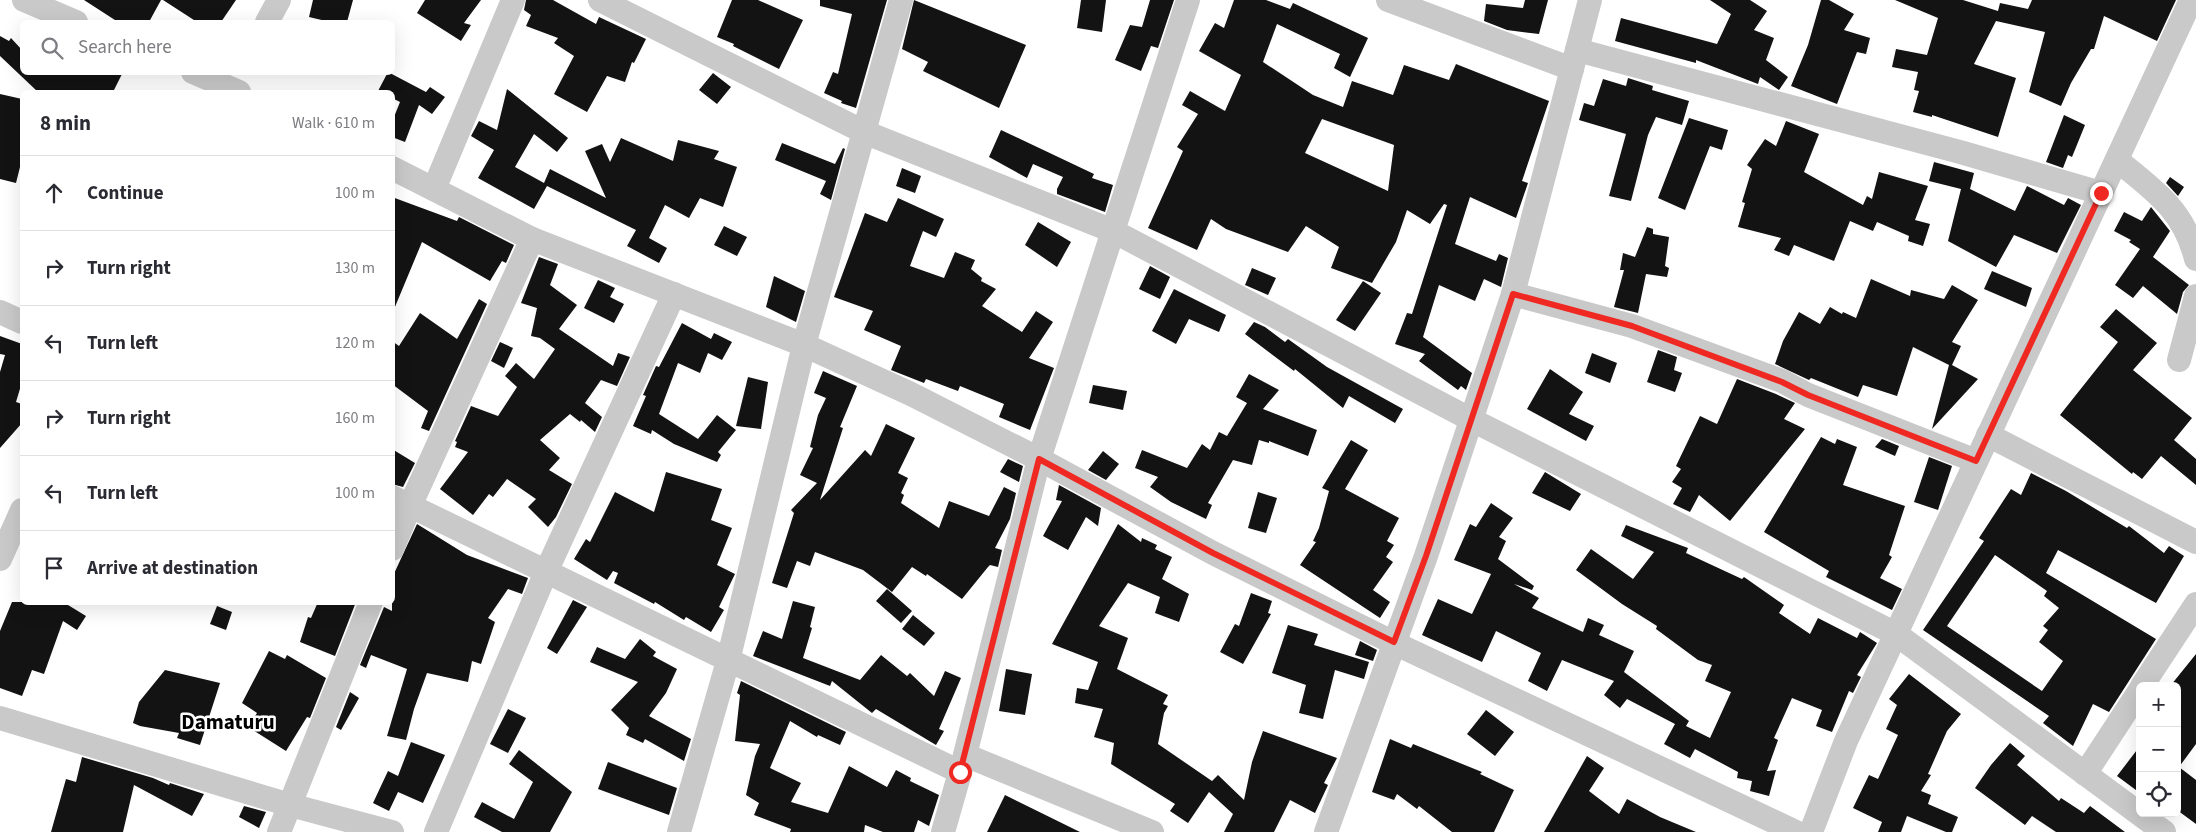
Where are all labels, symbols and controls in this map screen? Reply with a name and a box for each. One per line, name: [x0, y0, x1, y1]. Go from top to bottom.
search box: [20, 20, 395, 75]
icon: search: [38, 34, 66, 62]
text: Search here: [78, 34, 172, 61]
text: 8 min: [40, 108, 91, 138]
text: Walk · 610 m: [292, 112, 375, 134]
icon: ahead: [40, 179, 68, 207]
text: Continue: [87, 180, 164, 207]
text: 100 m: [335, 182, 375, 204]
route end: [2090, 182, 2113, 205]
icon: right: [40, 254, 68, 282]
text: Turn right: [87, 255, 171, 282]
text: 130 m: [335, 257, 375, 279]
icon: left: [40, 329, 68, 357]
text: Turn left: [87, 330, 158, 357]
text: 120 m: [335, 332, 375, 354]
icon: right: [40, 404, 68, 432]
text: Turn right: [87, 405, 171, 432]
text: 160 m: [335, 407, 375, 429]
icon: left: [40, 479, 68, 507]
text: Turn left: [87, 480, 158, 507]
text: 100 m: [335, 482, 375, 504]
icon: arrive: [40, 554, 68, 582]
text: Arrive at destination: [87, 555, 258, 582]
map controls: [2136, 682, 2181, 817]
button: +: [2136, 682, 2181, 727]
district label: Damaturu: [181, 707, 275, 737]
button: −: [2136, 727, 2181, 772]
route start: [949, 761, 972, 784]
button: locate: [2136, 772, 2181, 817]

